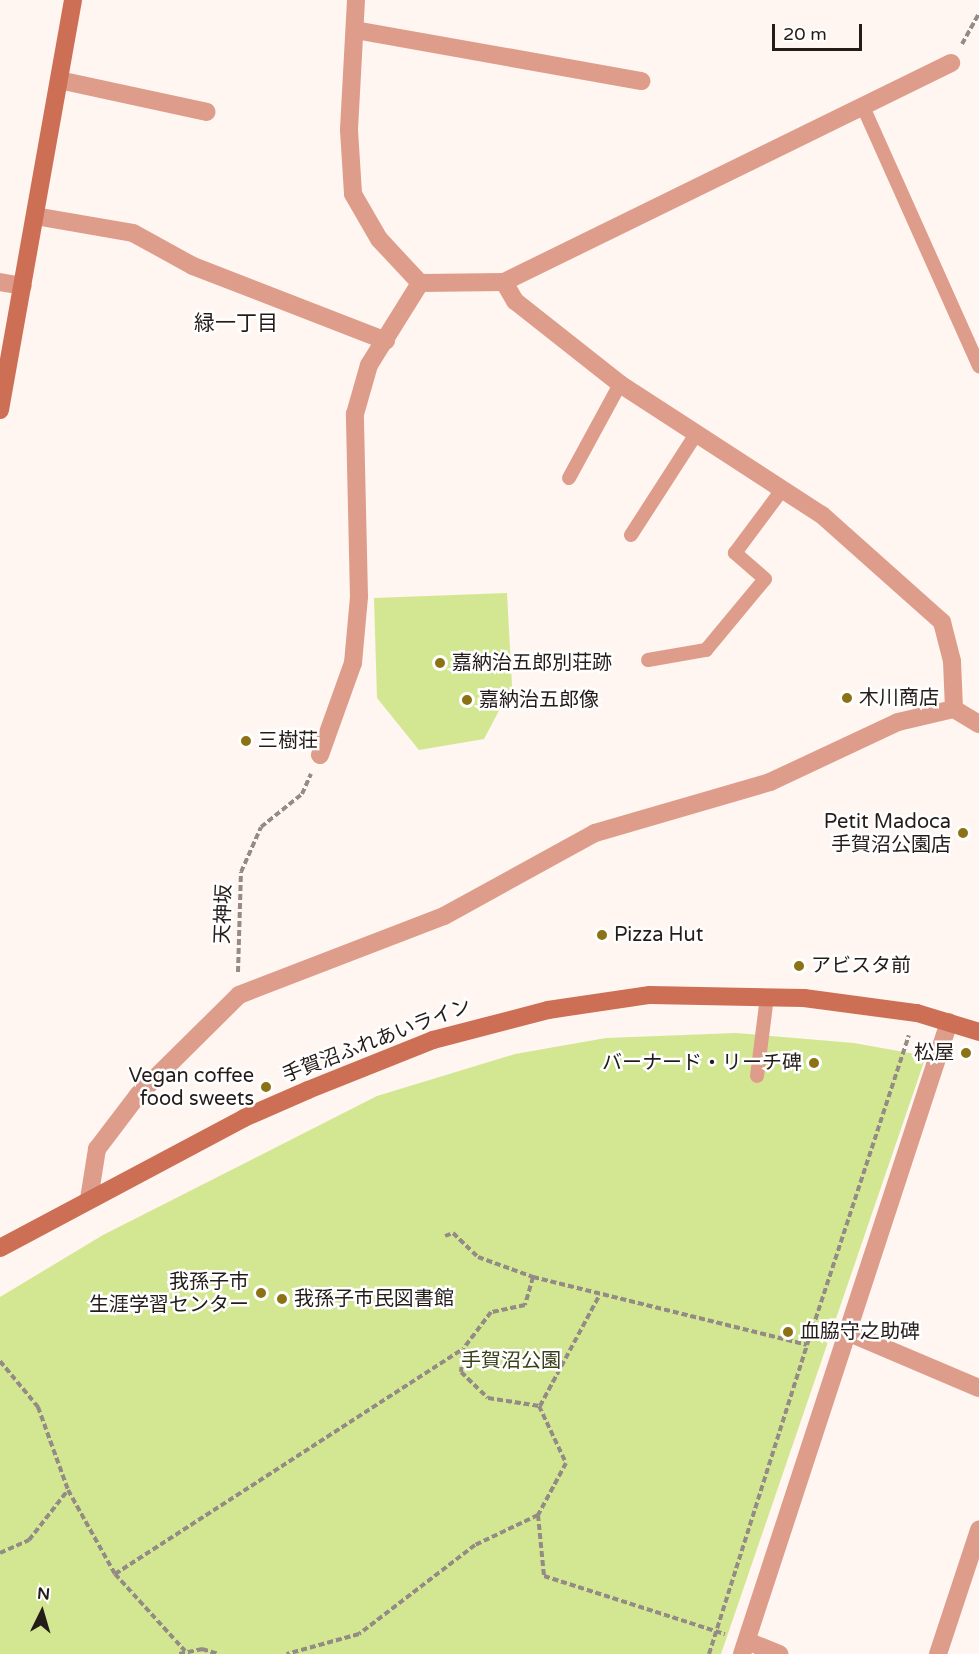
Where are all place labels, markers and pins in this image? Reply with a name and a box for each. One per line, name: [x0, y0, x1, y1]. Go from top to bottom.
place label: 嘉納治五郎別荘跡: [452, 651, 612, 675]
marker: 嘉納治五郎別荘跡: [433, 656, 447, 670]
place label: 木川商店: [859, 686, 939, 710]
place label: 嘉納治五郎像: [479, 688, 599, 712]
marker: 木川商店: [840, 691, 854, 705]
marker: 嘉納治五郎像: [460, 693, 474, 707]
place label: 三樹荘: [258, 729, 318, 753]
marker: 三樹荘: [239, 734, 253, 748]
place label: Petit Madoca 手賀沼公園店: [824, 810, 951, 857]
marker: Petit Madoca 手賀沼公園店: [956, 826, 970, 840]
place label: Pizza Hut: [614, 923, 703, 947]
marker: Pizza Hut: [595, 928, 609, 942]
place label: アビスタ前: [811, 954, 911, 978]
marker: アビスタ前: [792, 959, 806, 973]
place label: 松屋: [914, 1041, 954, 1065]
marker: 松屋: [959, 1046, 973, 1060]
place label: バーナード・リーチ碑: [602, 1051, 802, 1075]
marker: バーナード・リーチ碑: [807, 1056, 821, 1070]
place label: Vegan coffee food sweets: [128, 1064, 254, 1111]
marker: Vegan coffee food sweets: [259, 1080, 273, 1094]
place label: 我孫子市 生涯学習センター: [89, 1270, 249, 1317]
marker: 我孫子市 生涯学習センター: [254, 1286, 268, 1300]
place label: 我孫子市民図書館: [294, 1287, 454, 1311]
marker: 我孫子市民図書館: [275, 1292, 289, 1306]
place label: 血脇守之助碑: [800, 1320, 920, 1344]
marker: 血脇守之助碑: [781, 1325, 795, 1339]

